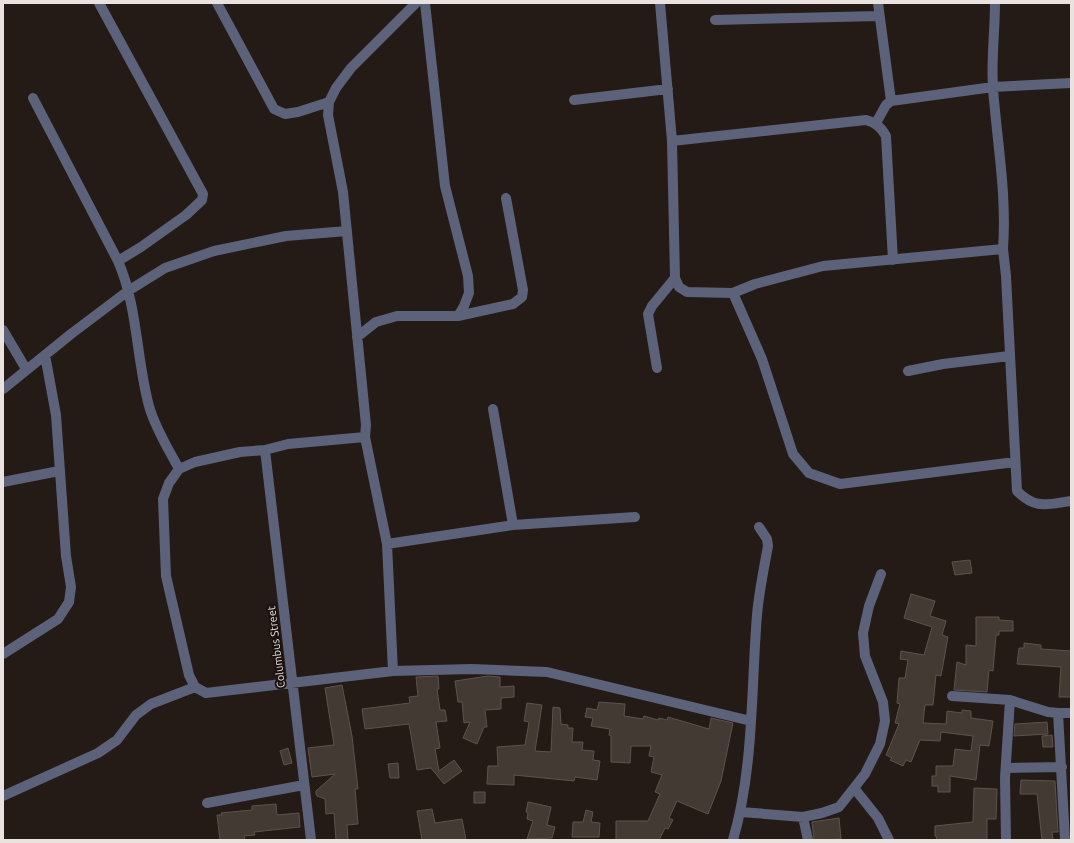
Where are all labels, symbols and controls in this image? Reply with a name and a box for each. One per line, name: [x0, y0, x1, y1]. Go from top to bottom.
street label: Columbus Street: [265, 605, 287, 689]

